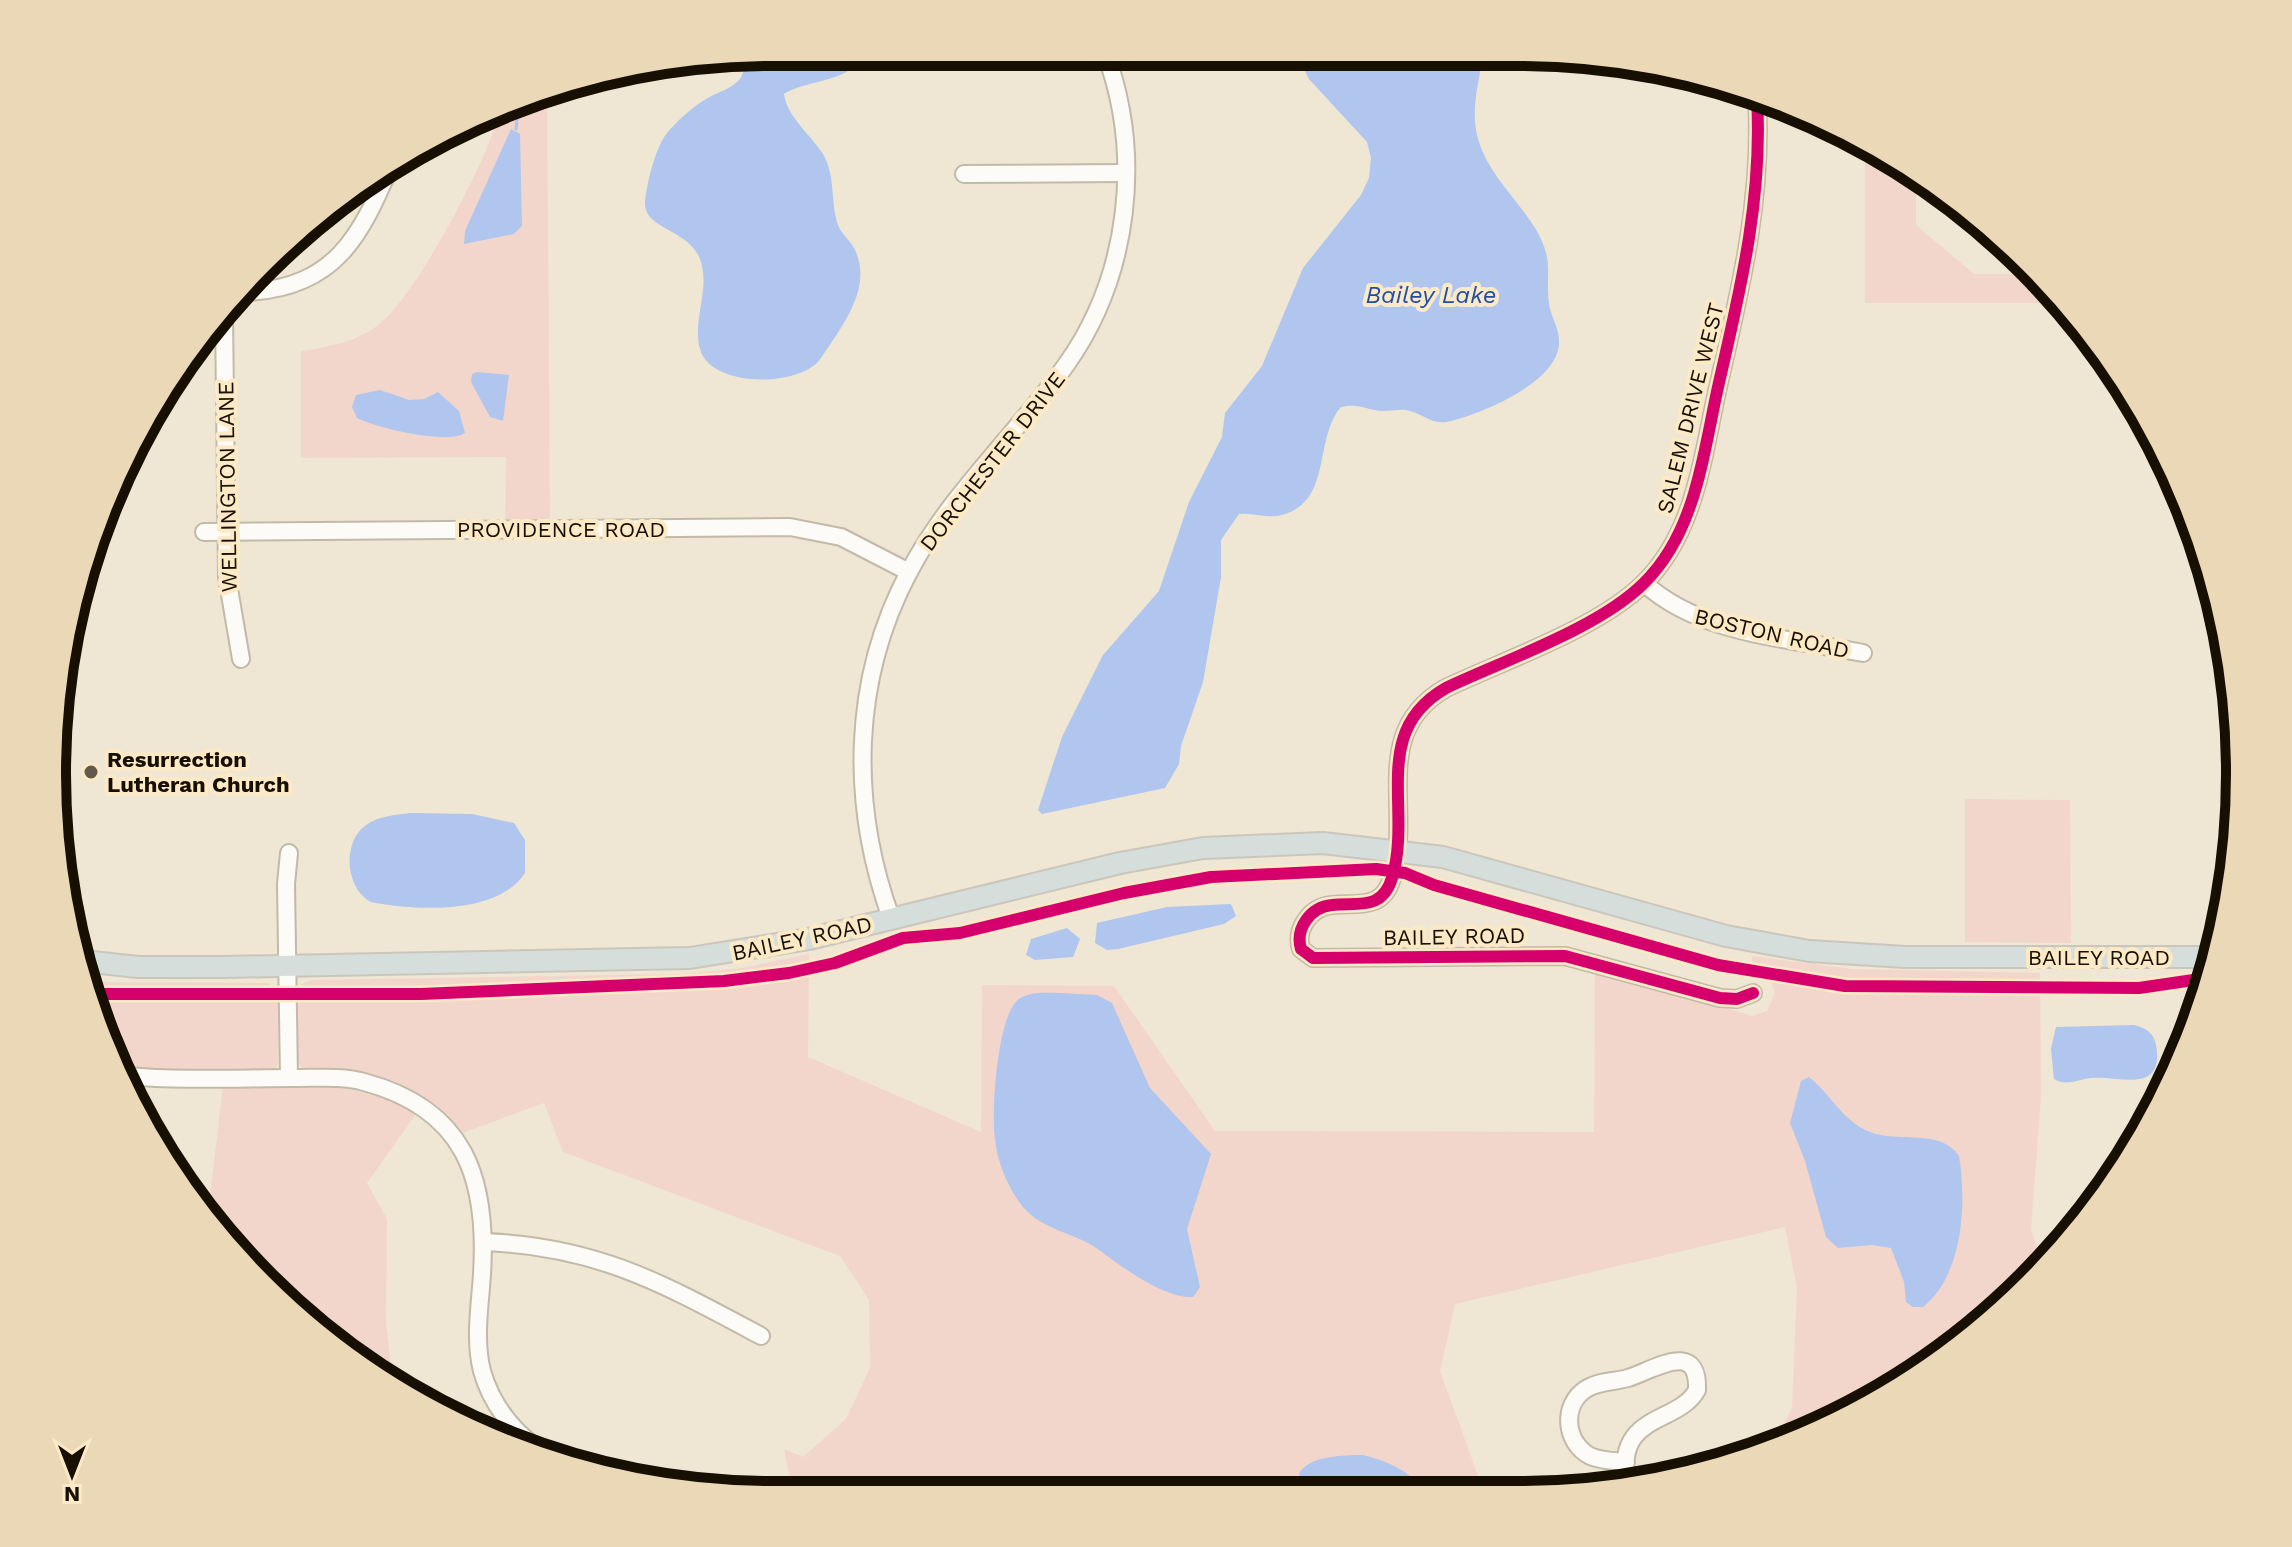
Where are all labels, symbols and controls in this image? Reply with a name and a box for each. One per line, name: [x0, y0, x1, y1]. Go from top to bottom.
water label: Bailey Lake: [1366, 281, 1496, 309]
street label: SALEM DRIVE WEST: [1652, 300, 1729, 516]
street label: DORCHESTER DRIVE: [915, 367, 1070, 556]
street label: WELLINGTON LANE: [213, 381, 242, 593]
street label: PROVIDENCE ROAD: [457, 517, 665, 542]
street label: BOSTON ROAD: [1692, 604, 1852, 663]
place label: Resurrection Lutheran Church: [107, 747, 290, 797]
marker: Resurrection Lutheran Church: [82, 763, 100, 781]
street label: BAILEY ROAD: [730, 911, 874, 966]
street label: BAILEY ROAD: [1383, 923, 1525, 950]
street label: BAILEY ROAD: [2028, 945, 2170, 970]
north arrow: [32, 1435, 112, 1515]
text: N: [64, 1482, 80, 1507]

